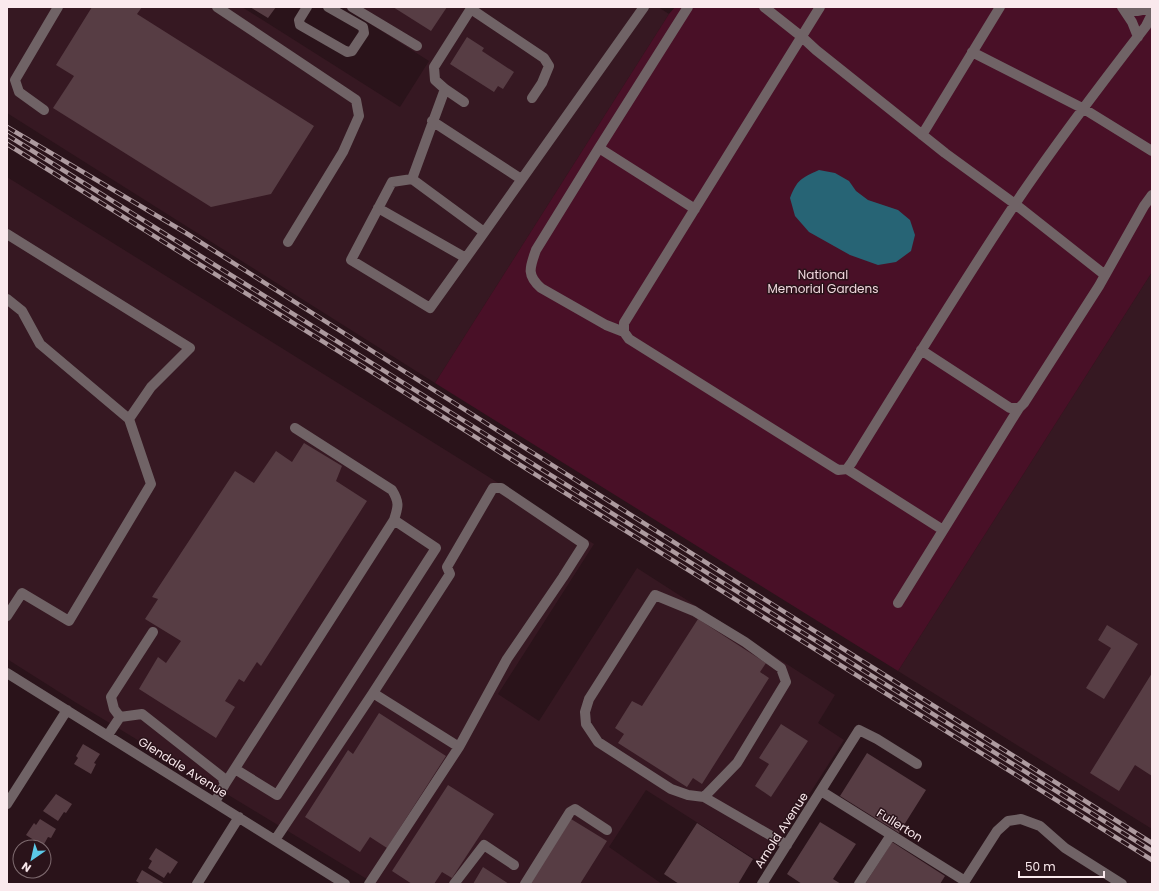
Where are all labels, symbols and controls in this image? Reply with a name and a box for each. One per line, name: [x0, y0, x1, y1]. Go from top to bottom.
park label: National Memorial Gardens: [768, 266, 878, 297]
street label: Glendale Avenue: [135, 733, 231, 801]
street label: Arnold Avenue: [750, 789, 812, 871]
street label: Fullerton: [874, 804, 926, 846]
north arrow: [12, 839, 52, 879]
scale bar: [1019, 853, 1104, 879]
text: N: [19, 858, 34, 876]
text: 50 m: [1025, 858, 1056, 875]

